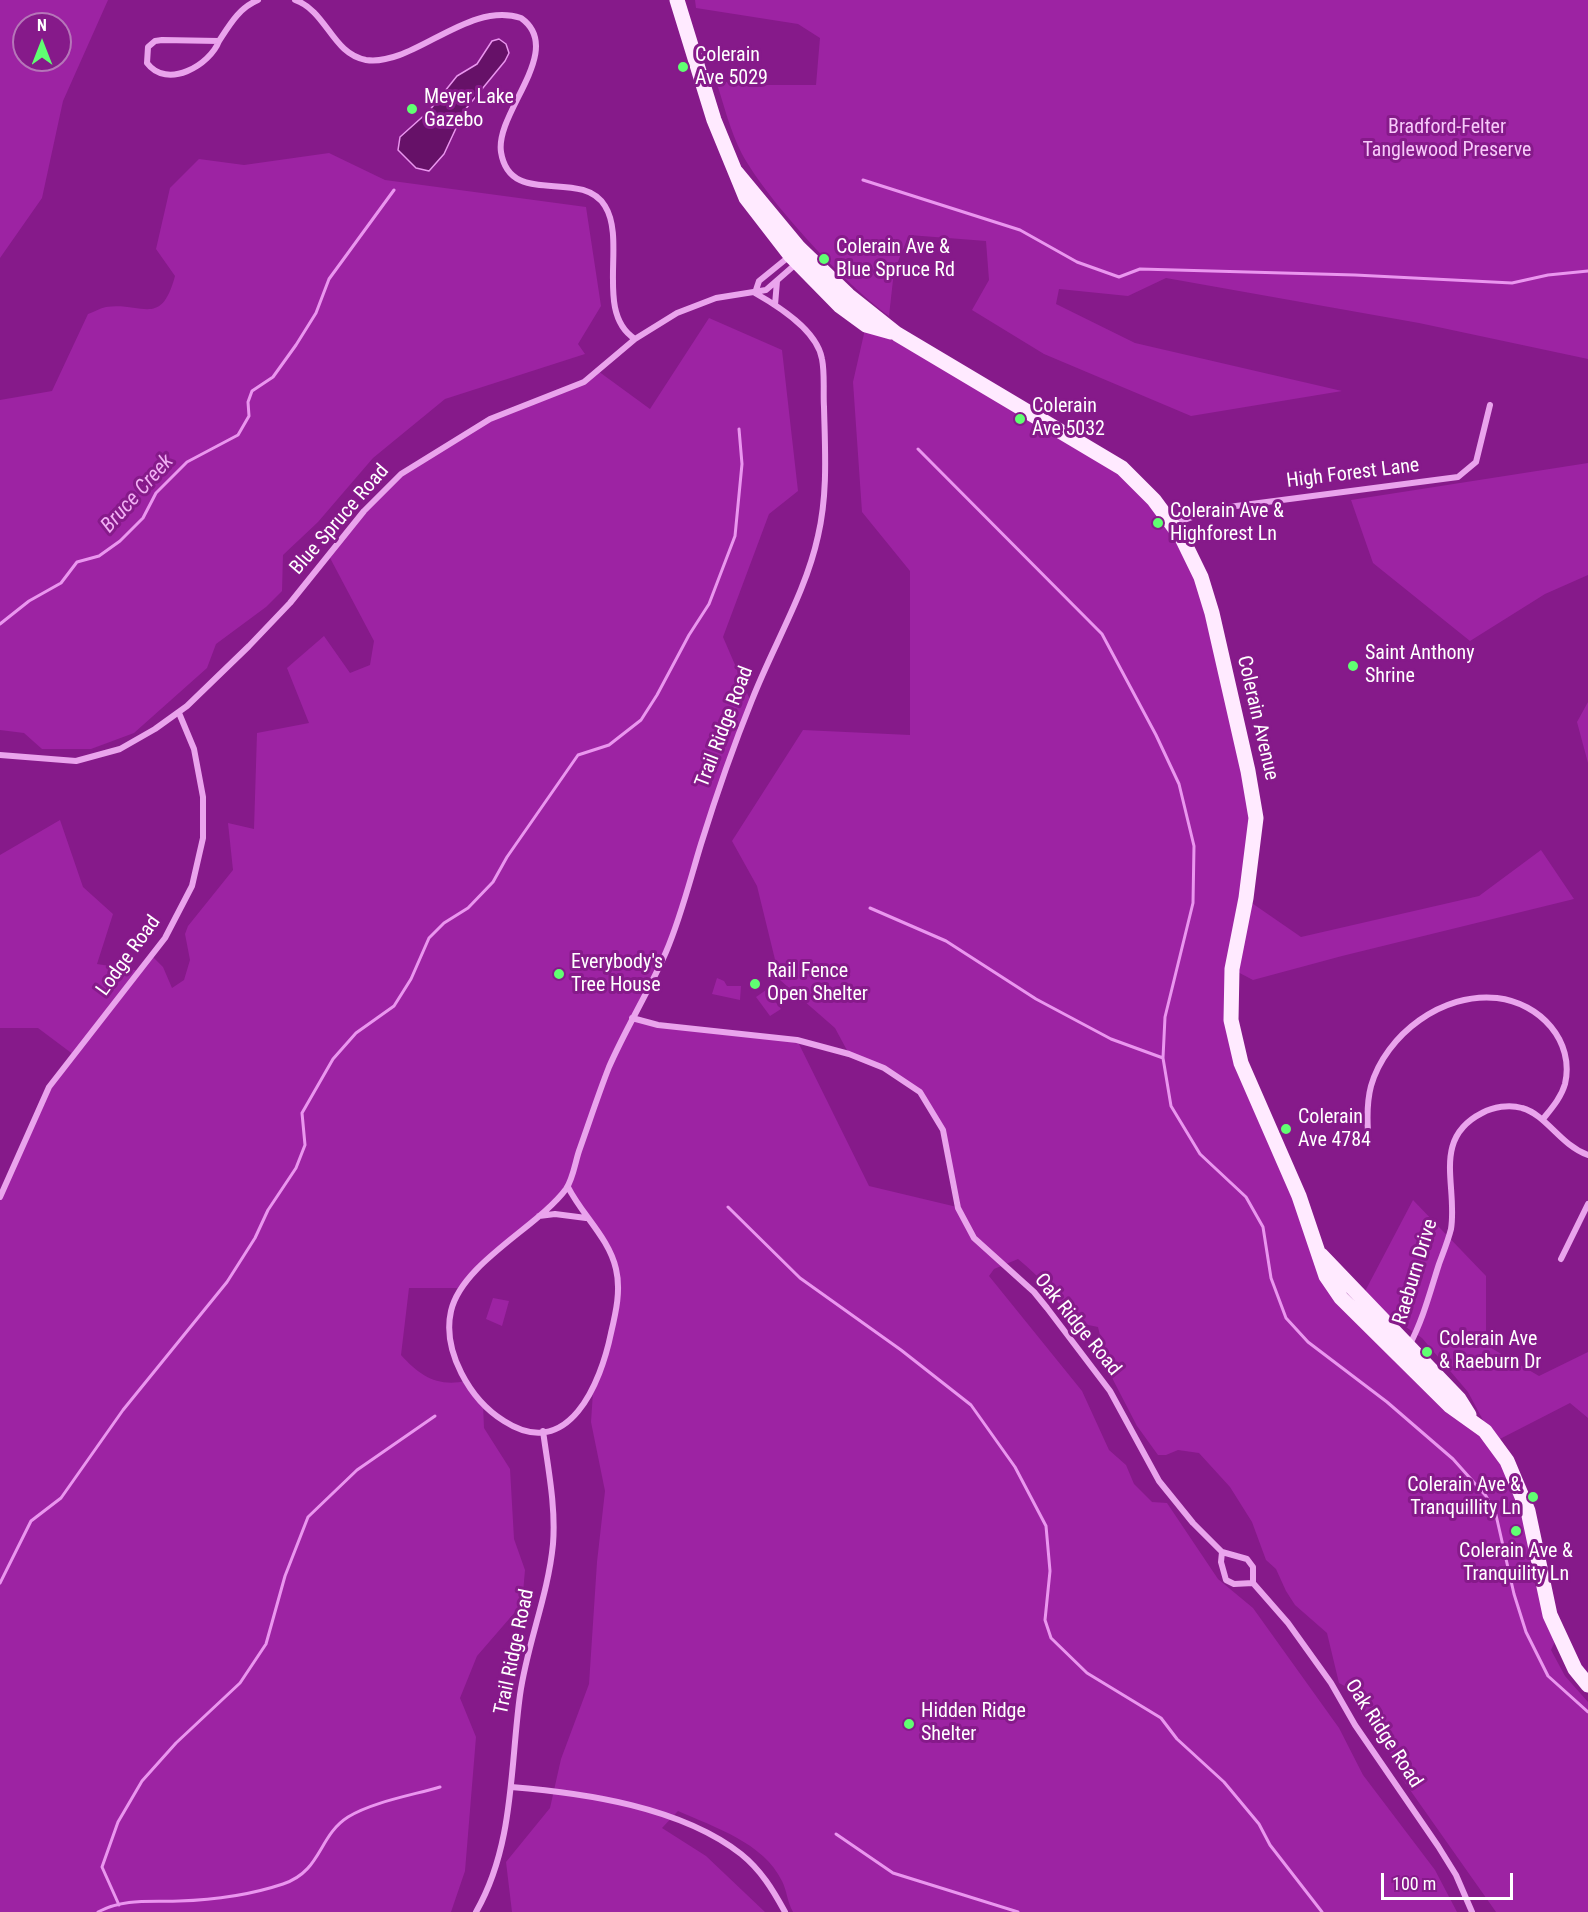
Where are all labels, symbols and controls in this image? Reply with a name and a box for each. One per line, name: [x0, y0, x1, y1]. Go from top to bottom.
north arrow: [12, 12, 72, 72]
text: N: [37, 16, 47, 35]
place label: Colerain Ave 5029: [695, 44, 768, 91]
marker: Colerain Ave 5029: [676, 60, 690, 74]
place label: Meyer Lake Gazebo: [424, 86, 514, 133]
marker: Meyer Lake Gazebo: [405, 102, 419, 116]
park label: Bradford-Felter Tanglewood Preserve: [1363, 116, 1531, 163]
place label: Colerain Ave & Blue Spruce Rd: [836, 236, 955, 283]
marker: Colerain Ave & Blue Spruce Rd: [817, 252, 831, 266]
place label: Colerain Ave 5032: [1032, 395, 1105, 442]
marker: Colerain Ave 5032: [1013, 412, 1027, 426]
water label: Bruce Creek: [96, 450, 180, 538]
street label: High Forest Lane: [1285, 454, 1421, 494]
street label: Blue Spruce Road: [286, 460, 394, 580]
place label: Colerain Ave & Highforest Ln: [1170, 500, 1284, 547]
marker: Colerain Ave & Highforest Ln: [1151, 516, 1165, 530]
place label: Saint Anthony Shrine: [1365, 642, 1475, 689]
street label: Colerain Avenue: [1231, 653, 1283, 783]
marker: Saint Anthony Shrine: [1346, 659, 1360, 673]
street label: Trail Ridge Road: [691, 663, 759, 791]
street label: Lodge Road: [92, 911, 166, 1001]
place label: Everybody's Tree House: [571, 951, 663, 998]
place label: Rail Fence Open Shelter: [767, 960, 868, 1007]
marker: Everybody's Tree House: [552, 967, 566, 981]
marker: Rail Fence Open Shelter: [748, 977, 762, 991]
place label: Colerain Ave 4784: [1298, 1106, 1371, 1153]
marker: Colerain Ave 4784: [1279, 1122, 1293, 1136]
street label: Raeburn Drive: [1389, 1216, 1443, 1328]
street label: Oak Ridge Road: [1029, 1269, 1125, 1381]
place label: Colerain Ave & Raeburn Dr: [1439, 1328, 1541, 1375]
marker: Colerain Ave & Raeburn Dr: [1420, 1345, 1434, 1359]
place label: Colerain Ave & Tranquillity Ln: [1407, 1474, 1521, 1521]
marker: Colerain Ave & Tranquillity Ln: [1526, 1490, 1540, 1504]
marker: Colerain Ave & Tranquility Ln: [1509, 1524, 1523, 1538]
place label: Colerain Ave & Tranquility Ln: [1459, 1540, 1573, 1587]
street label: Trail Ridge Road: [490, 1587, 540, 1717]
street label: Oak Ridge Road: [1339, 1675, 1427, 1793]
place label: Hidden Ridge Shelter: [921, 1700, 1026, 1747]
marker: Hidden Ridge Shelter: [902, 1717, 916, 1731]
scale bar: [1384, 1861, 1516, 1899]
text: 100 m: [1392, 1873, 1436, 1894]

